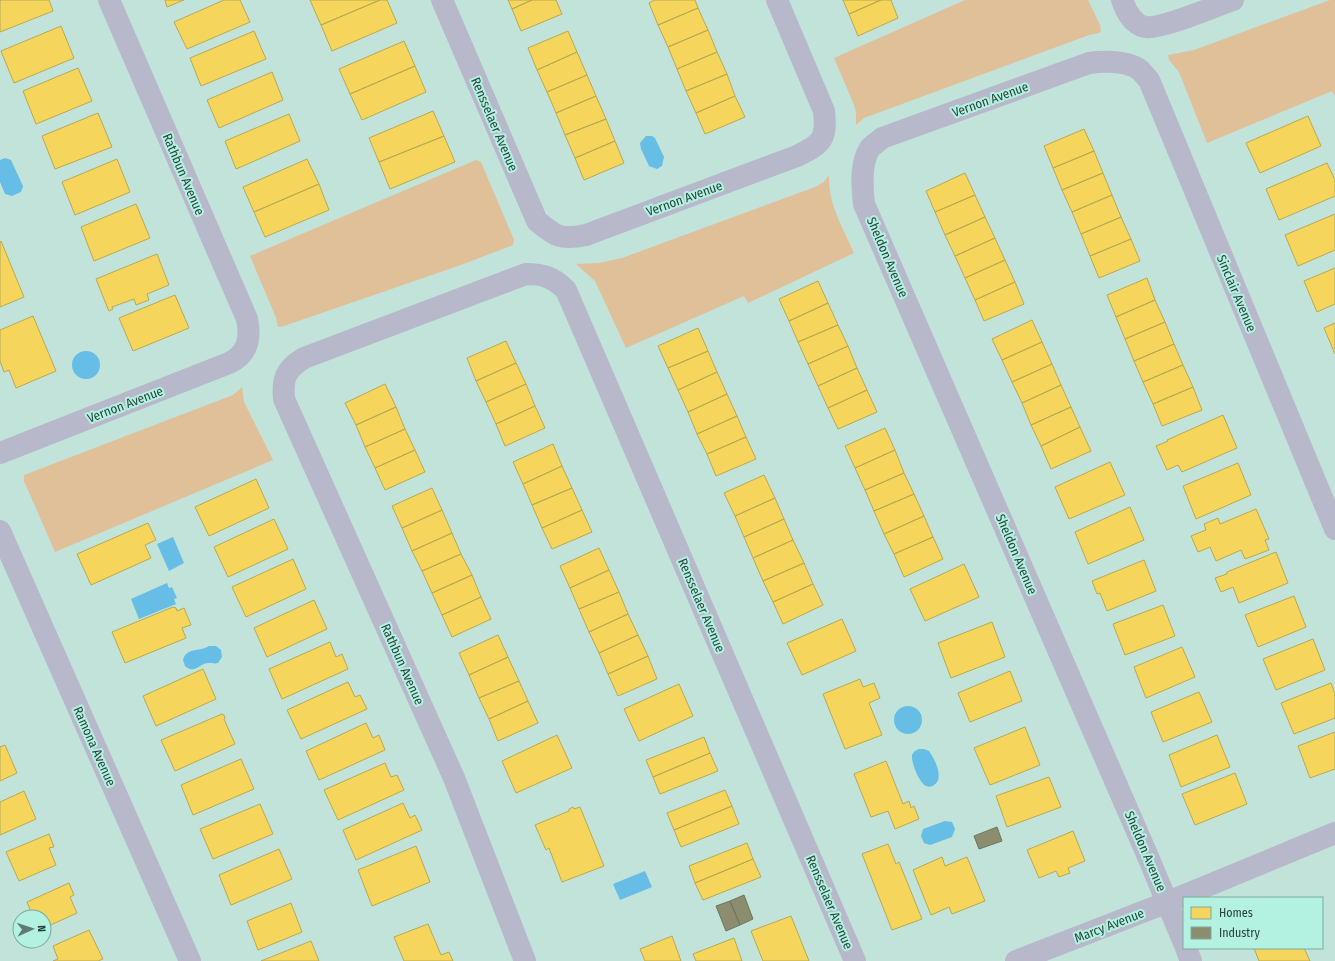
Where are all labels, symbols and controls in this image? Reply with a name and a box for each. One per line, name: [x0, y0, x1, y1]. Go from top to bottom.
street label: Rensselaer Avenue: [468, 75, 521, 173]
street label: Vernon Avenue: [950, 79, 1030, 120]
street label: Rathbun Avenue: [160, 131, 207, 217]
street label: Vernon Avenue: [644, 178, 724, 219]
street label: Sheldon Avenue: [864, 215, 911, 300]
street label: Sinclair Avenue: [1214, 253, 1259, 334]
street label: Vernon Avenue: [85, 383, 165, 426]
street label: Sheldon Avenue: [993, 512, 1040, 597]
street label: Rensselaer Avenue: [675, 556, 728, 654]
street label: Rathbun Avenue: [378, 621, 427, 707]
street label: Ramona Avenue: [70, 704, 119, 788]
street label: Sheldon Avenue: [1122, 809, 1169, 894]
street label: Rensselaer Avenue: [803, 853, 856, 951]
legend: [1183, 897, 1323, 949]
street label: Marcy Avenue: [1072, 905, 1146, 946]
text: Homes: [1219, 906, 1253, 920]
north arrow: [12, 909, 52, 949]
text: N: [35, 925, 48, 932]
text: Industry: [1219, 926, 1260, 940]

